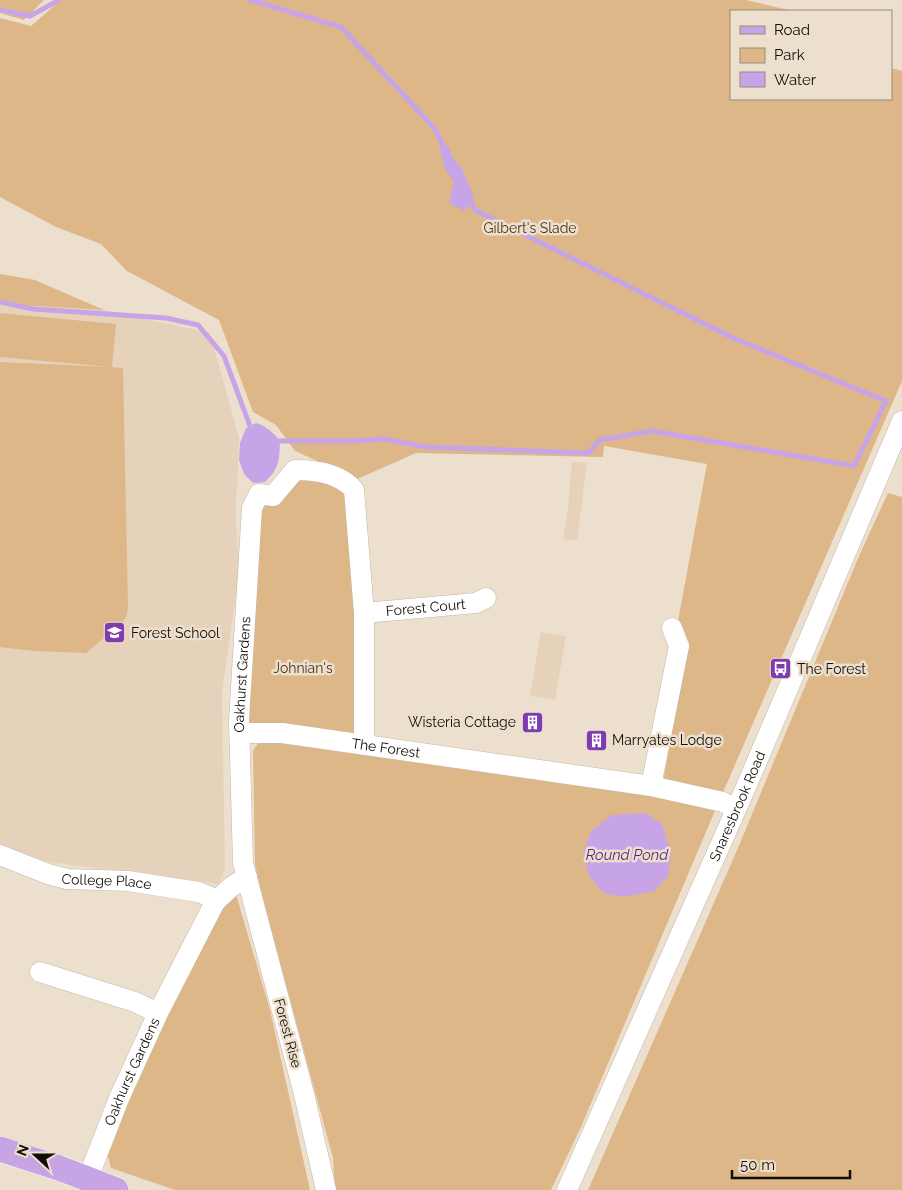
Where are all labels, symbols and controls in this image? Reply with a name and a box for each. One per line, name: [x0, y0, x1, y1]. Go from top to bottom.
legend: [730, 10, 892, 100]
text: Road: [774, 21, 810, 39]
text: Park: [774, 46, 805, 64]
text: Water: [774, 71, 817, 89]
park label: Gilbert's Slade: [483, 220, 577, 236]
street label: Forest Court: [385, 596, 467, 619]
street label: Oakhurst Gardens: [231, 616, 253, 733]
school or university icon: Forest School: [103, 621, 127, 645]
place label: Forest School: [131, 625, 220, 641]
bus stop icon: The Forest: [769, 657, 793, 681]
park label: Johnian's: [273, 660, 333, 676]
place label: The Forest: [797, 661, 866, 677]
building icon: Wisteria Cottage: [520, 710, 544, 734]
place label: Wisteria Cottage: [408, 714, 516, 730]
building icon: Marryates Lodge: [584, 728, 608, 752]
place label: Marryates Lodge: [612, 732, 722, 748]
street label: The Forest: [351, 735, 422, 761]
street label: Snaresbrook Road: [706, 749, 768, 864]
water label: Round Pond: [586, 846, 669, 864]
street label: College Place: [60, 870, 153, 893]
street label: Forest Rise: [271, 997, 305, 1069]
street label: Oakhurst Gardens: [101, 1015, 163, 1128]
north arrow: [10, 1130, 60, 1180]
text: N: [13, 1142, 32, 1158]
scale bar: [732, 1148, 850, 1180]
text: 50 m: [740, 1156, 775, 1174]

